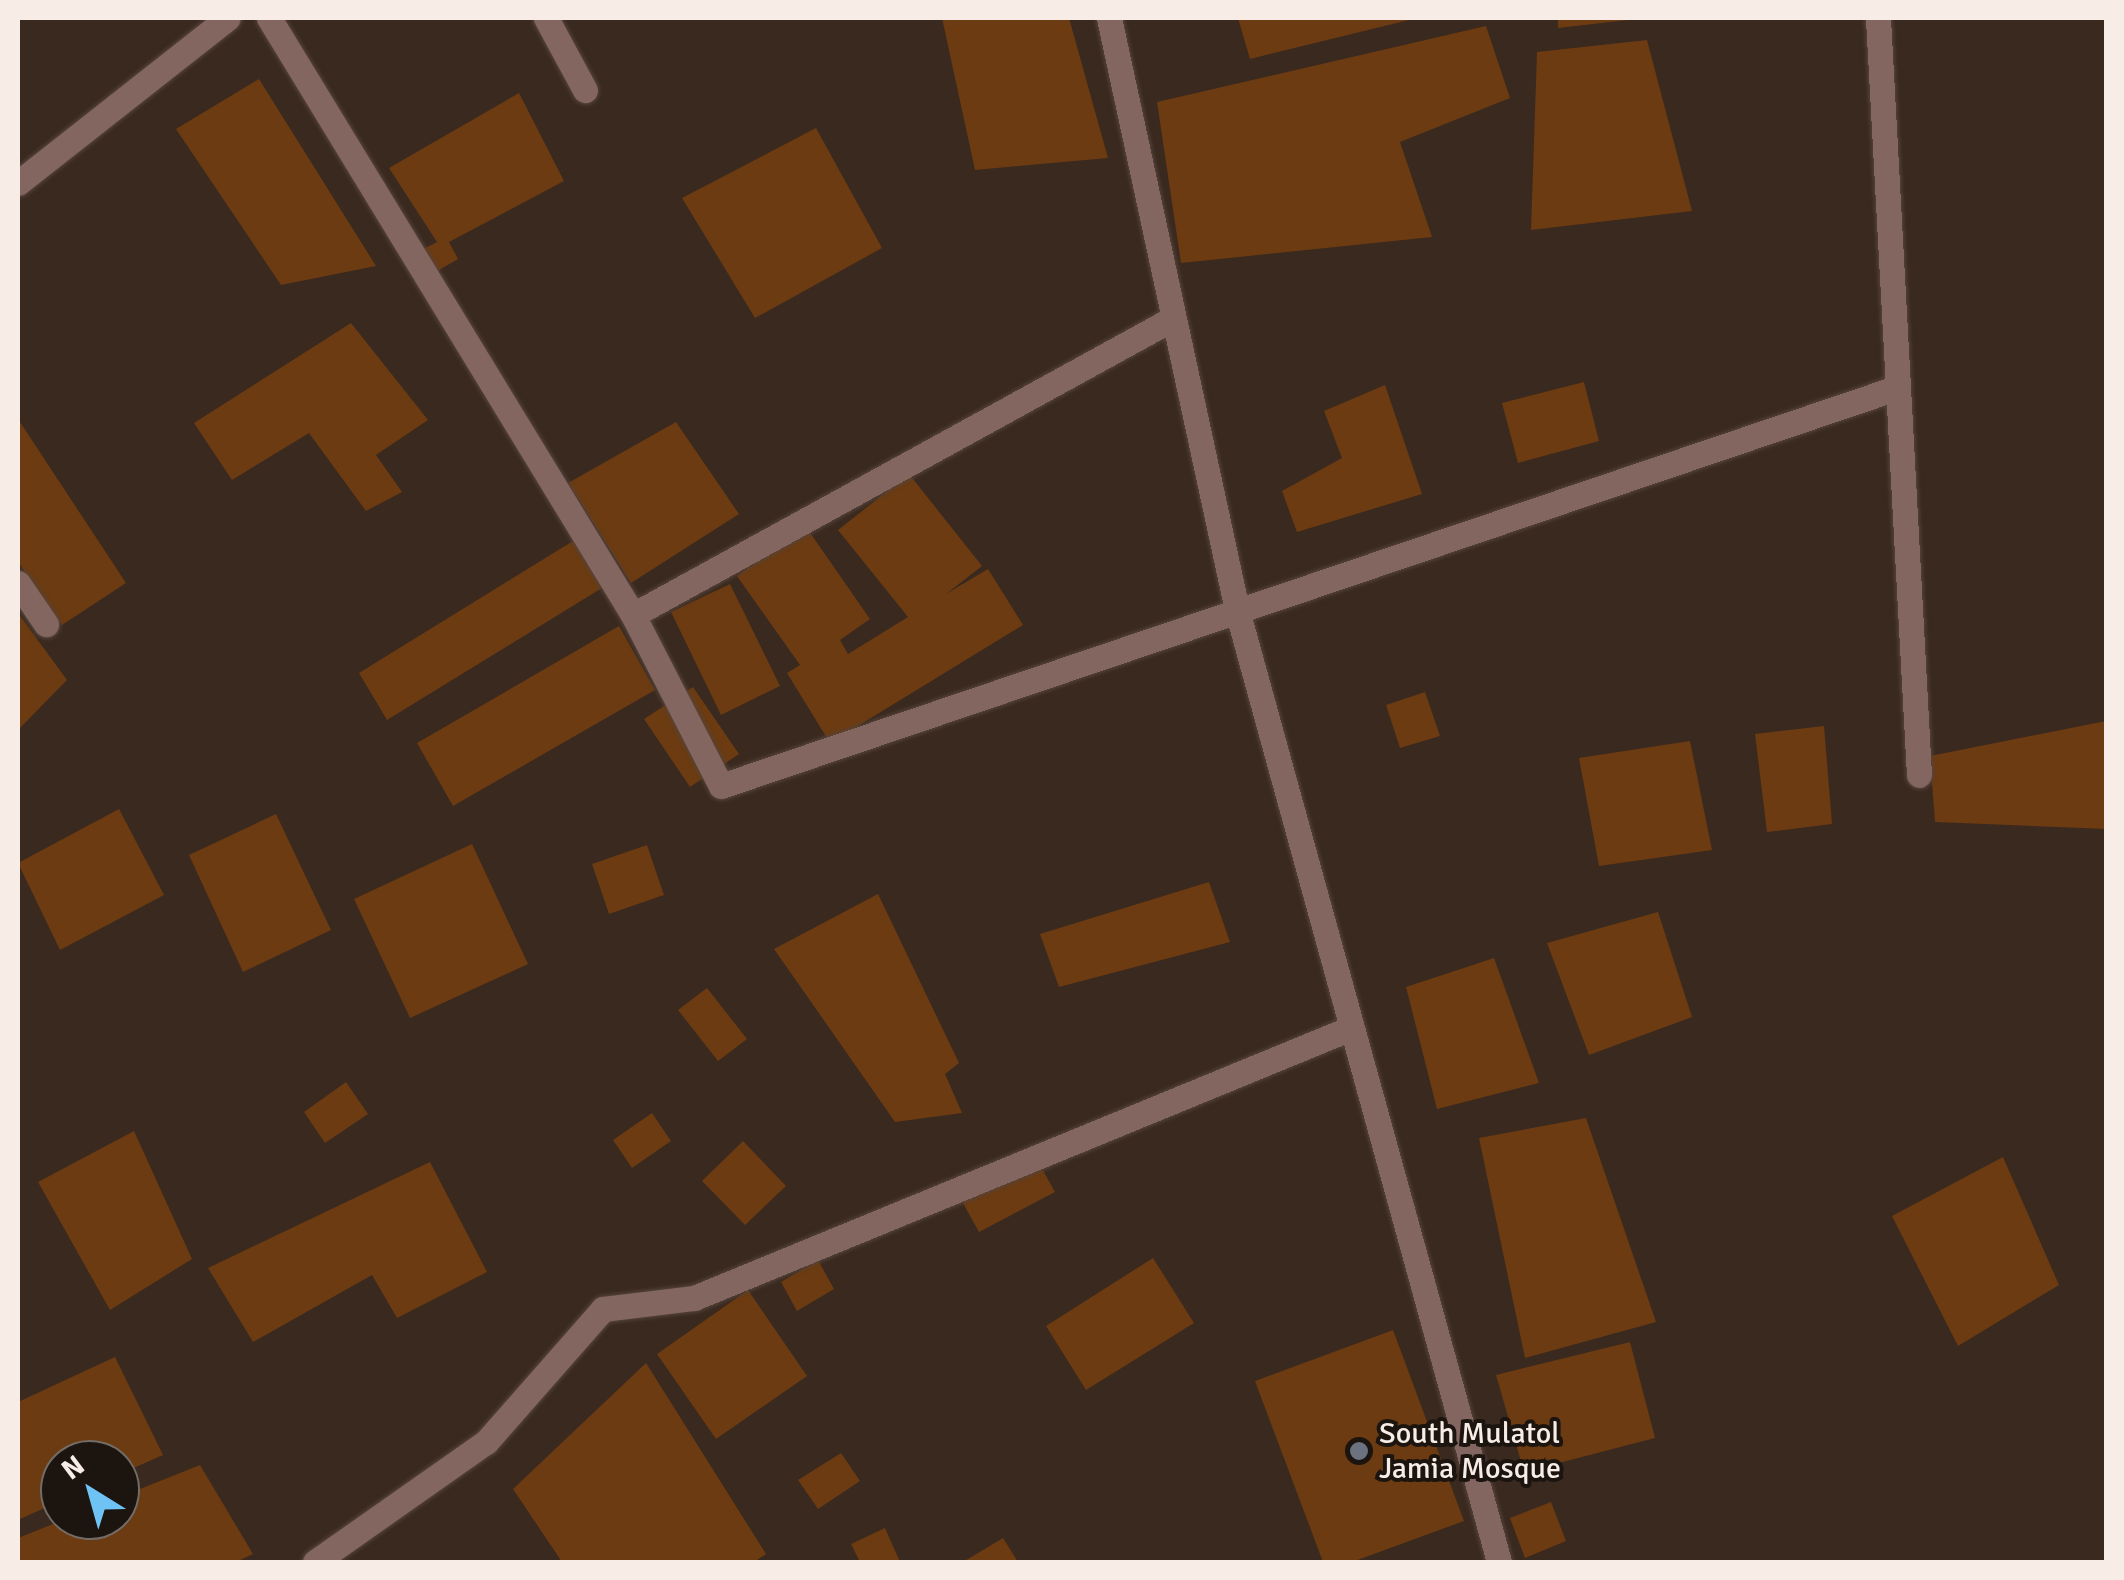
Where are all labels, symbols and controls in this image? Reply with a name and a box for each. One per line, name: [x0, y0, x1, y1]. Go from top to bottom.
place label: South Mulatol Jamia Mosque: [1379, 1416, 1561, 1486]
north arrow: [40, 1440, 140, 1540]
marker: South Mulatol Jamia Mosque: [1348, 1440, 1370, 1462]
text: N: [55, 1448, 91, 1487]

